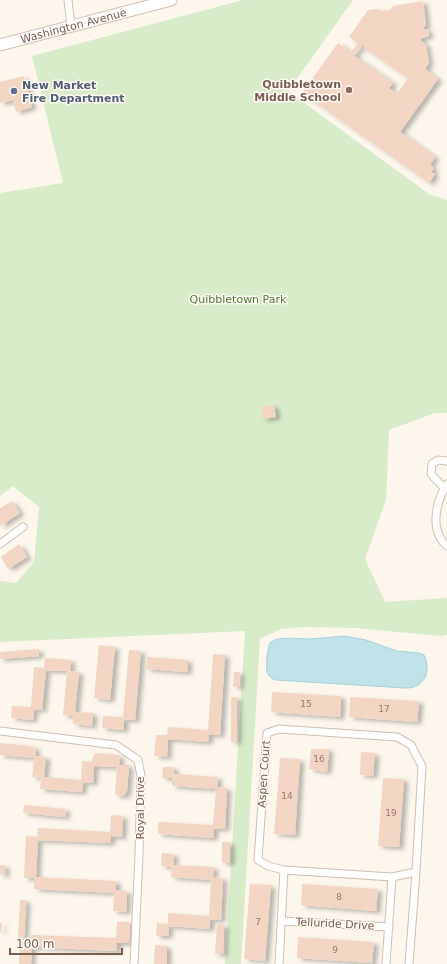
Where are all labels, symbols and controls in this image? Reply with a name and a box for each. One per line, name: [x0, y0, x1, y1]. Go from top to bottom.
street label: Washington Avenue: [19, 5, 128, 46]
place label: Quibbletown Middle School: [254, 78, 341, 104]
place label: New Market Fire Department: [22, 79, 125, 105]
marker: Quibbletown Middle School: [344, 85, 354, 95]
marker: New Market Fire Department: [9, 86, 19, 96]
park label: Quibbletown Park: [190, 293, 287, 306]
house number: 15: [300, 699, 312, 709]
house number: 17: [378, 704, 390, 714]
street label: Aspen Court: [255, 739, 273, 808]
house number: 16: [313, 754, 325, 764]
street label: Royal Drive: [134, 776, 147, 840]
house number: 14: [281, 791, 293, 801]
house number: 19: [385, 808, 397, 818]
house number: 8: [336, 892, 342, 902]
street label: Telluride Drive: [294, 915, 375, 933]
house number: 7: [255, 917, 261, 927]
scale bar: [10, 930, 122, 956]
text: 100 m: [16, 937, 54, 951]
house number: 9: [332, 945, 338, 955]

